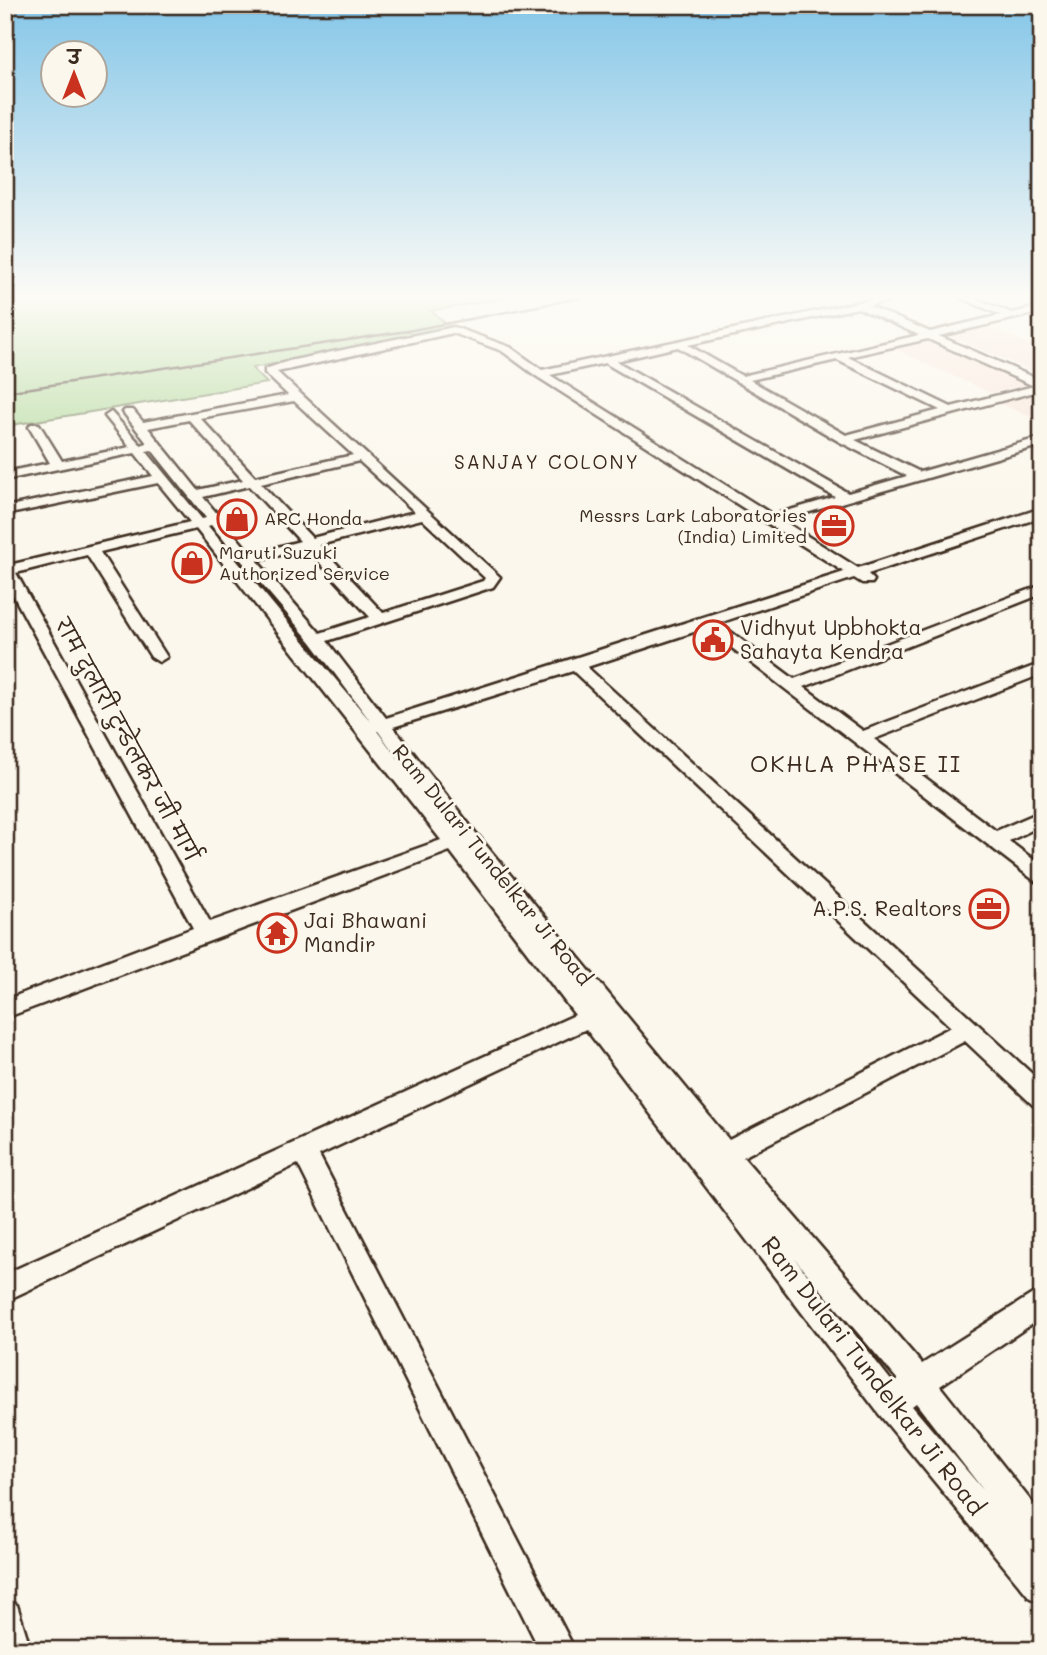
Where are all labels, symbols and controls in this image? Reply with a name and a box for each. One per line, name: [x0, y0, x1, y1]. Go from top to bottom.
north arrow: [38, 38, 108, 108]
text: उ: [66, 44, 83, 69]
district label: SANJAY COLONY: [454, 449, 640, 474]
shop icon: ARC Honda: [216, 498, 258, 540]
place label: Messrs Lark Laboratories (India) Limited: [579, 503, 807, 548]
office icon: Messrs Lark Laboratories (India) Limited: [813, 505, 855, 547]
place label: ARC Honda: [264, 506, 363, 530]
place label: Maruti Suzuki Authorized Service: [219, 540, 390, 585]
shop icon: Maruti Suzuki Authorized Service: [171, 542, 213, 584]
street label: राम दुलारी टुन्डेलकर जी मार्ग: [46, 612, 208, 869]
place label: Vidhyut Upbhokta Sahayta Kendra: [740, 613, 922, 664]
public building icon: Vidhyut Upbhokta Sahayta Kendra: [692, 619, 734, 661]
street label: Ram Dulari Tundelkar Ji Road: [387, 738, 599, 990]
district label: OKHLA PHASE II: [750, 748, 962, 778]
office icon: A.P.S. Realtors: [968, 888, 1010, 930]
place label: A.P.S. Realtors: [812, 894, 962, 921]
place label: Jai Bhawani Mandir: [304, 906, 427, 957]
temple icon: Jai Bhawani Mandir: [256, 912, 298, 954]
street label: Ram Dulari Tundelkar Ji Road: [755, 1229, 993, 1521]

